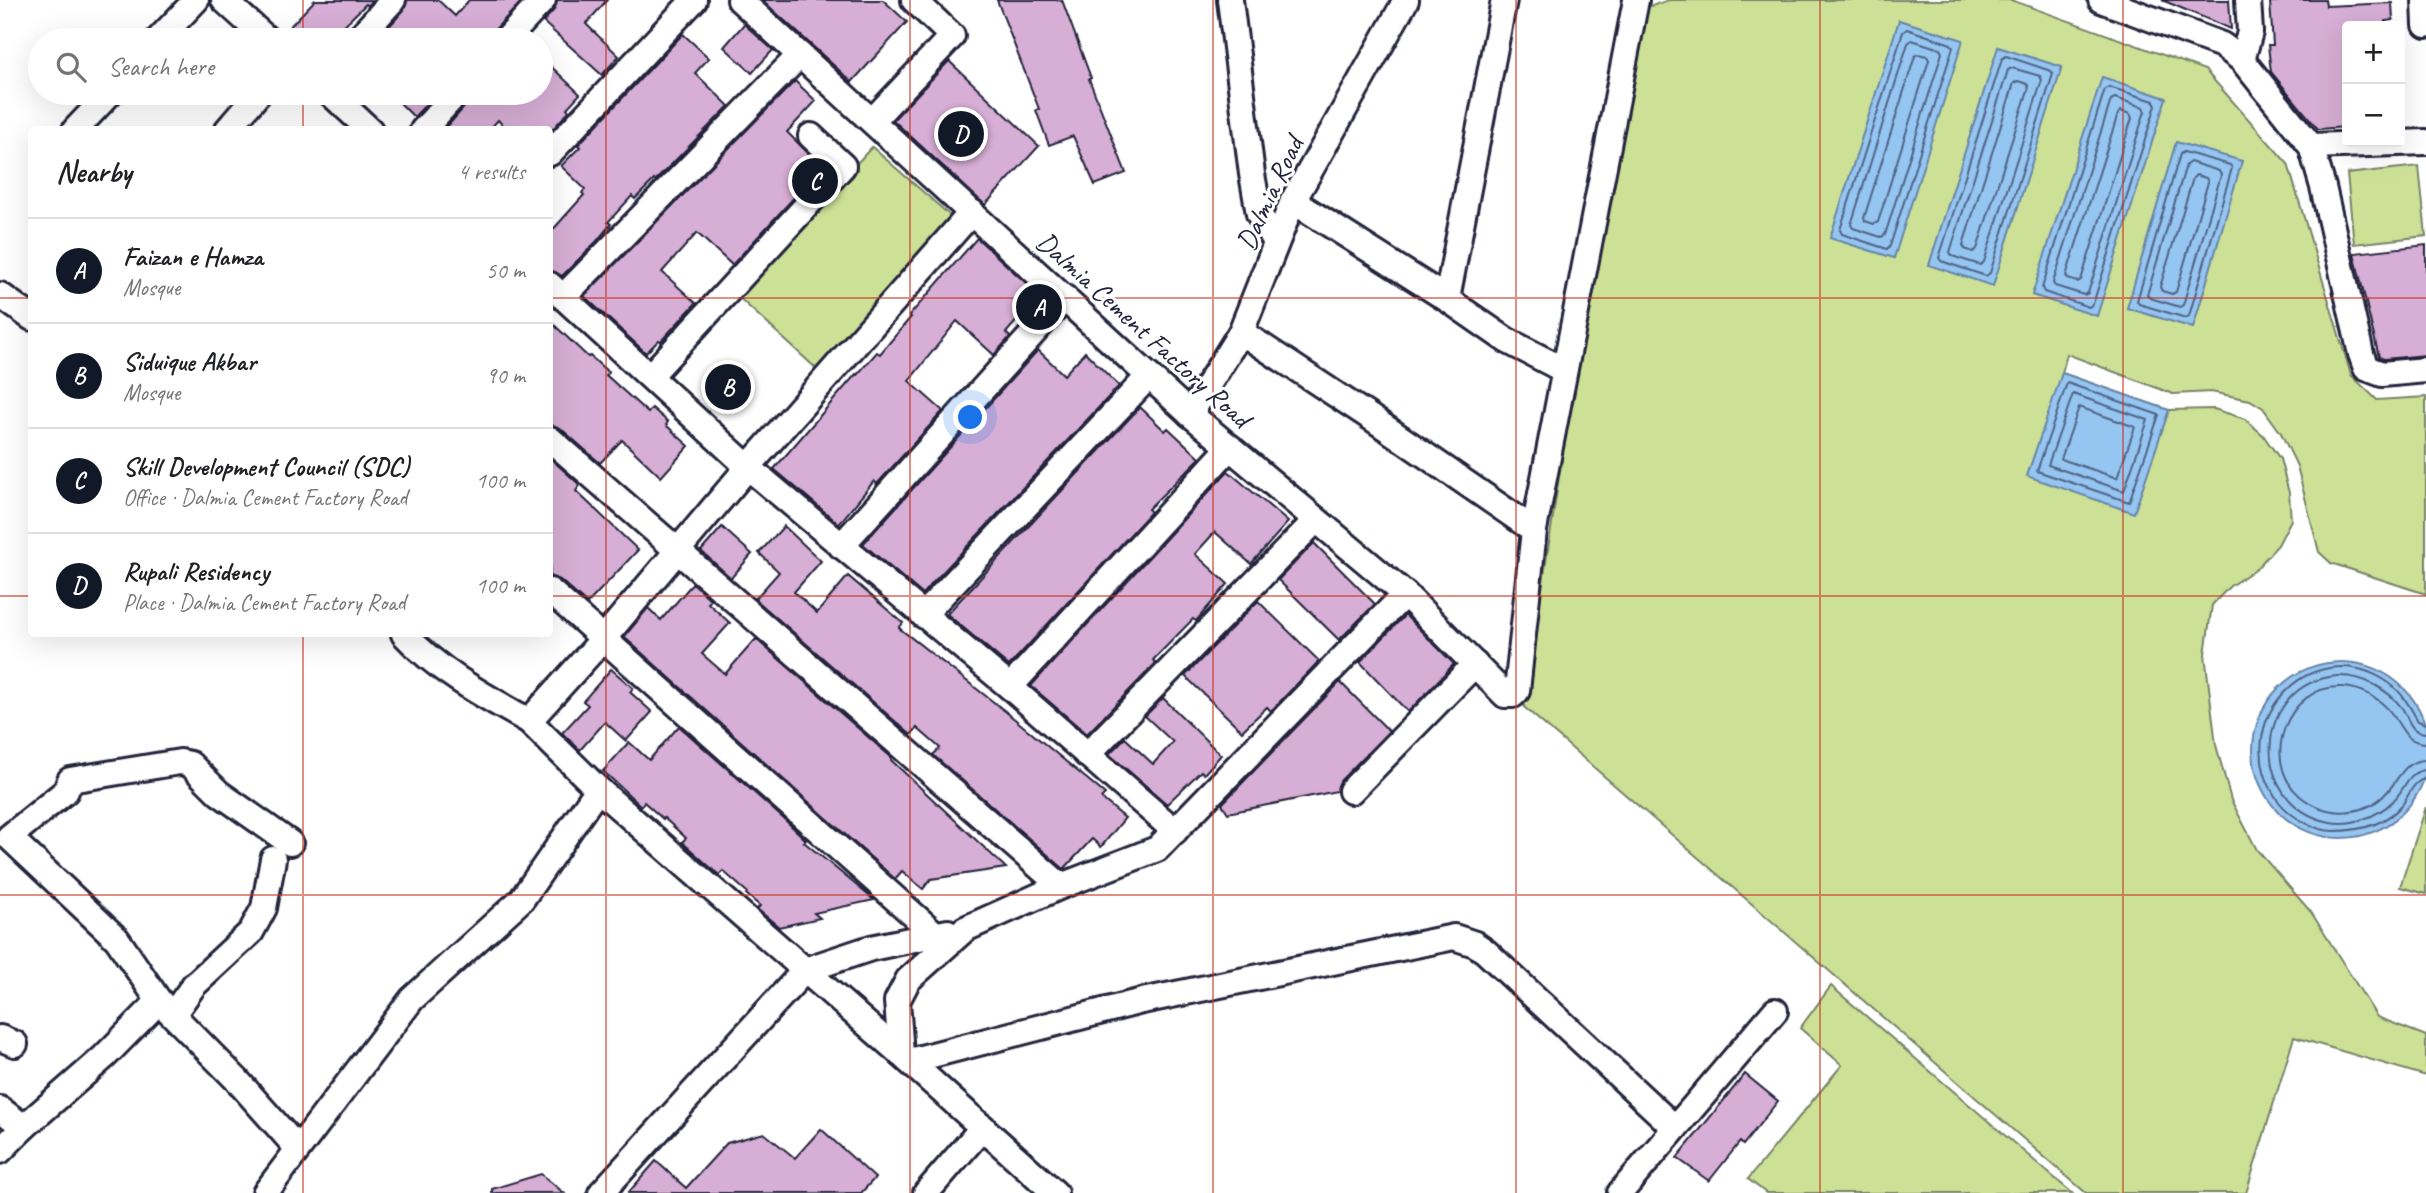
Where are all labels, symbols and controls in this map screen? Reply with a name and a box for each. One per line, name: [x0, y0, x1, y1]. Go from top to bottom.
map controls: [2342, 21, 2405, 147]
button: +: [2342, 21, 2405, 84]
search box: [28, 28, 553, 105]
icon: search: [52, 48, 90, 86]
text: Search here: [108, 50, 214, 83]
button: −: [2342, 84, 2405, 147]
pin: D: [938, 108, 984, 160]
street label: Dalmia Road: [1228, 128, 1312, 255]
text: Nearby: [56, 153, 132, 191]
pin: C: [792, 155, 838, 207]
text: 4 results: [458, 157, 525, 186]
street label: Dalmia Cement Factory Road: [1029, 224, 1261, 437]
text: Faizan e Hamza: [123, 240, 263, 273]
text: A: [73, 256, 85, 285]
text: 50 m: [486, 256, 525, 285]
text: Mosque: [123, 273, 180, 302]
pin: A: [1016, 281, 1062, 333]
text: Siduique Akbar: [123, 345, 256, 378]
text: B: [73, 361, 85, 390]
text: 90 m: [486, 361, 525, 390]
pin: B: [705, 361, 751, 413]
text: Mosque: [123, 378, 180, 407]
your location: [953, 400, 987, 434]
text: Skill Development Council (SDC): [123, 450, 410, 483]
text: C: [74, 466, 84, 495]
text: 100 m: [476, 466, 525, 495]
text: Office · Dalmia Cement Factory Road: [123, 483, 407, 512]
text: Rupali Residency: [123, 555, 269, 588]
text: D: [72, 571, 86, 600]
text: 100 m: [476, 571, 525, 600]
text: Place · Dalmia Cement Factory Road: [123, 588, 406, 617]

